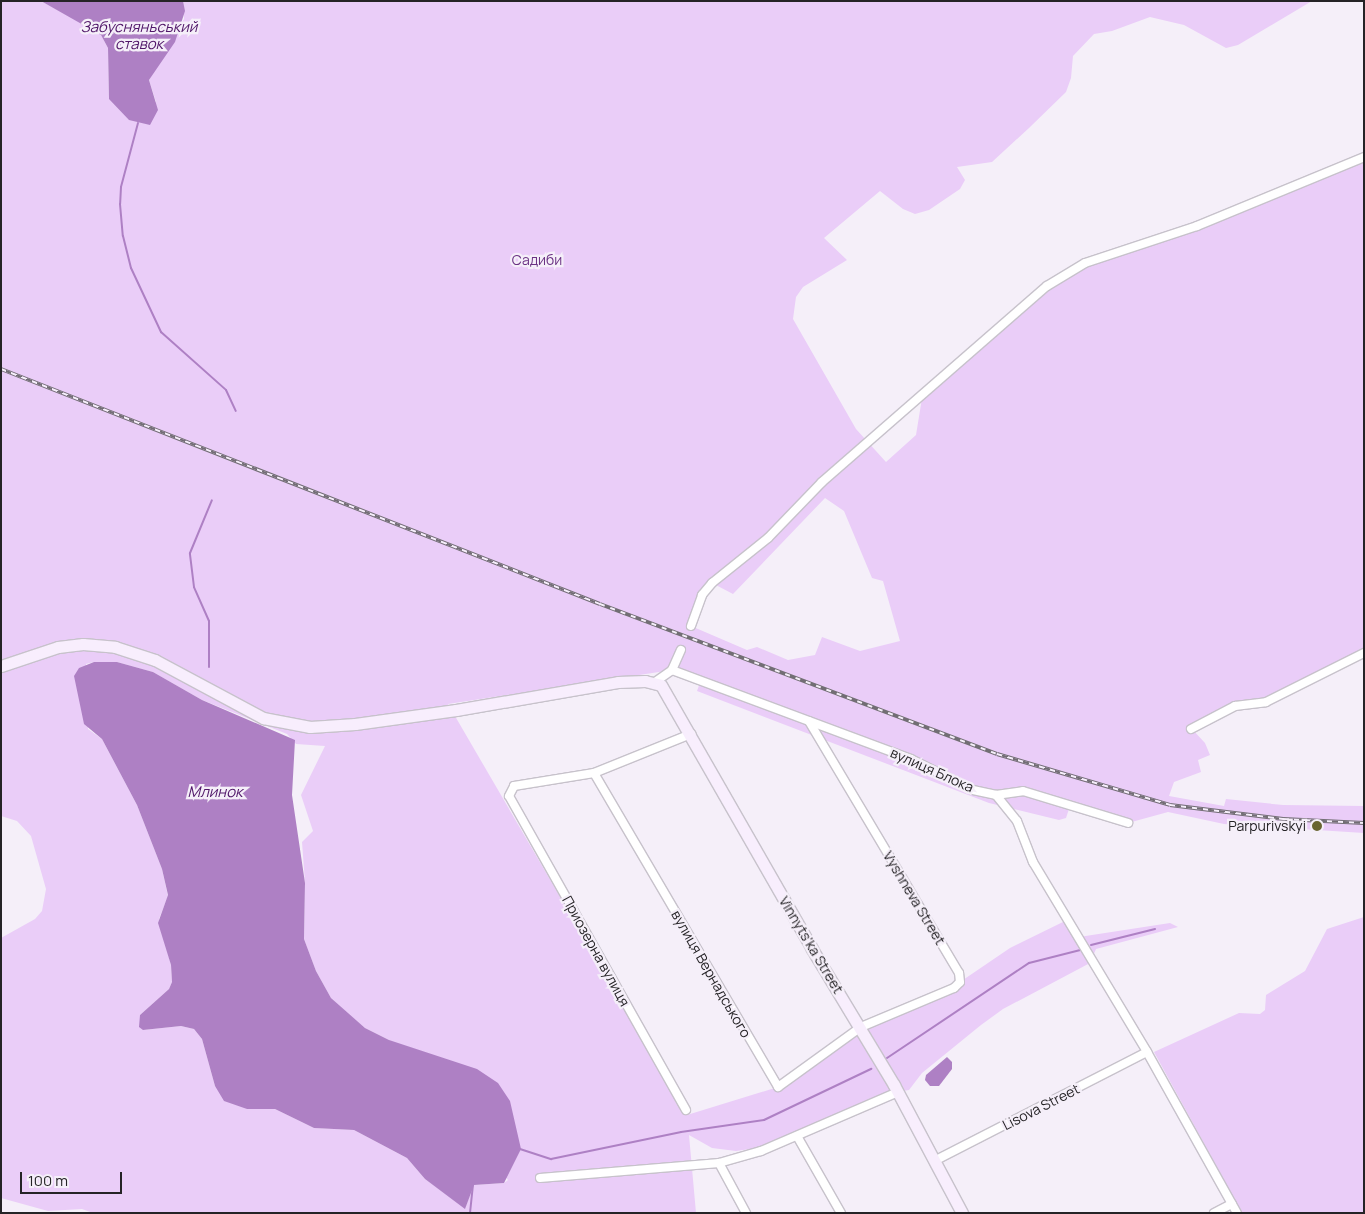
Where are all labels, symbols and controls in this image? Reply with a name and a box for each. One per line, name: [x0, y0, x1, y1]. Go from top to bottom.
water label: Забусняньський ставок: [81, 17, 197, 52]
park label: Садиби: [512, 252, 562, 268]
street label: вулиця Блока: [888, 744, 976, 796]
water label: Млинок: [188, 783, 242, 801]
place label: Parpurivskyi: [1228, 818, 1306, 834]
marker: Parpurivskyi: [1310, 819, 1324, 833]
street label: Vyshneva Street: [879, 848, 949, 948]
street label: Приозерна вулиця: [559, 893, 633, 1009]
street label: Vinnyts'ka Street: [775, 894, 847, 996]
street label: вулиця Вернадського: [668, 907, 754, 1041]
street label: Lisova Street: [1000, 1080, 1082, 1134]
scale bar: [22, 1162, 125, 1194]
text: 100 m: [28, 1170, 68, 1191]

